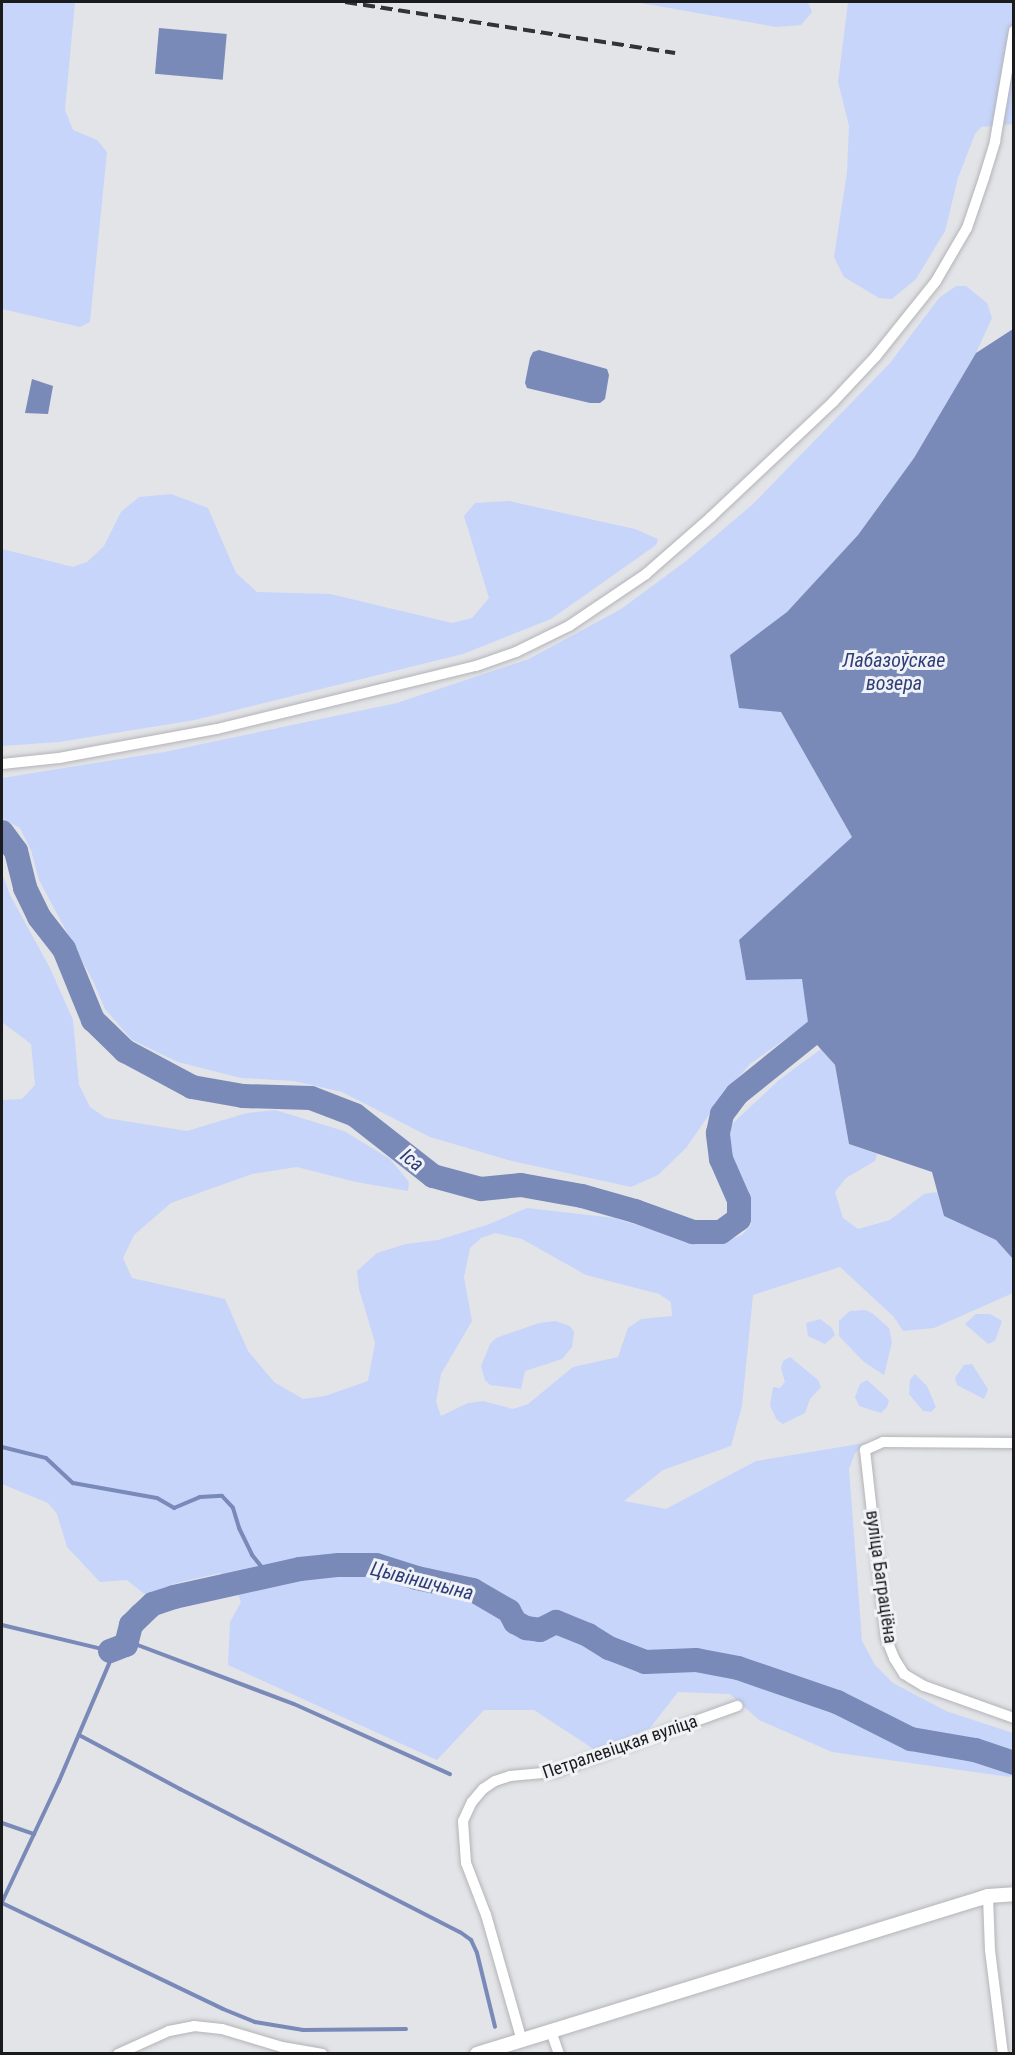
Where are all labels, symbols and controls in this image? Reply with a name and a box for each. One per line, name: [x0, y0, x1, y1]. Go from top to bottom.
water label: Лабазоўскае возера: [843, 648, 945, 695]
water label: Іса: [396, 1143, 428, 1177]
street label: вуліца Баграціёна: [861, 1509, 901, 1645]
water label: Цывіншчына: [368, 1557, 476, 1605]
street label: Петралевіцкая вуліца: [540, 1710, 700, 1784]

